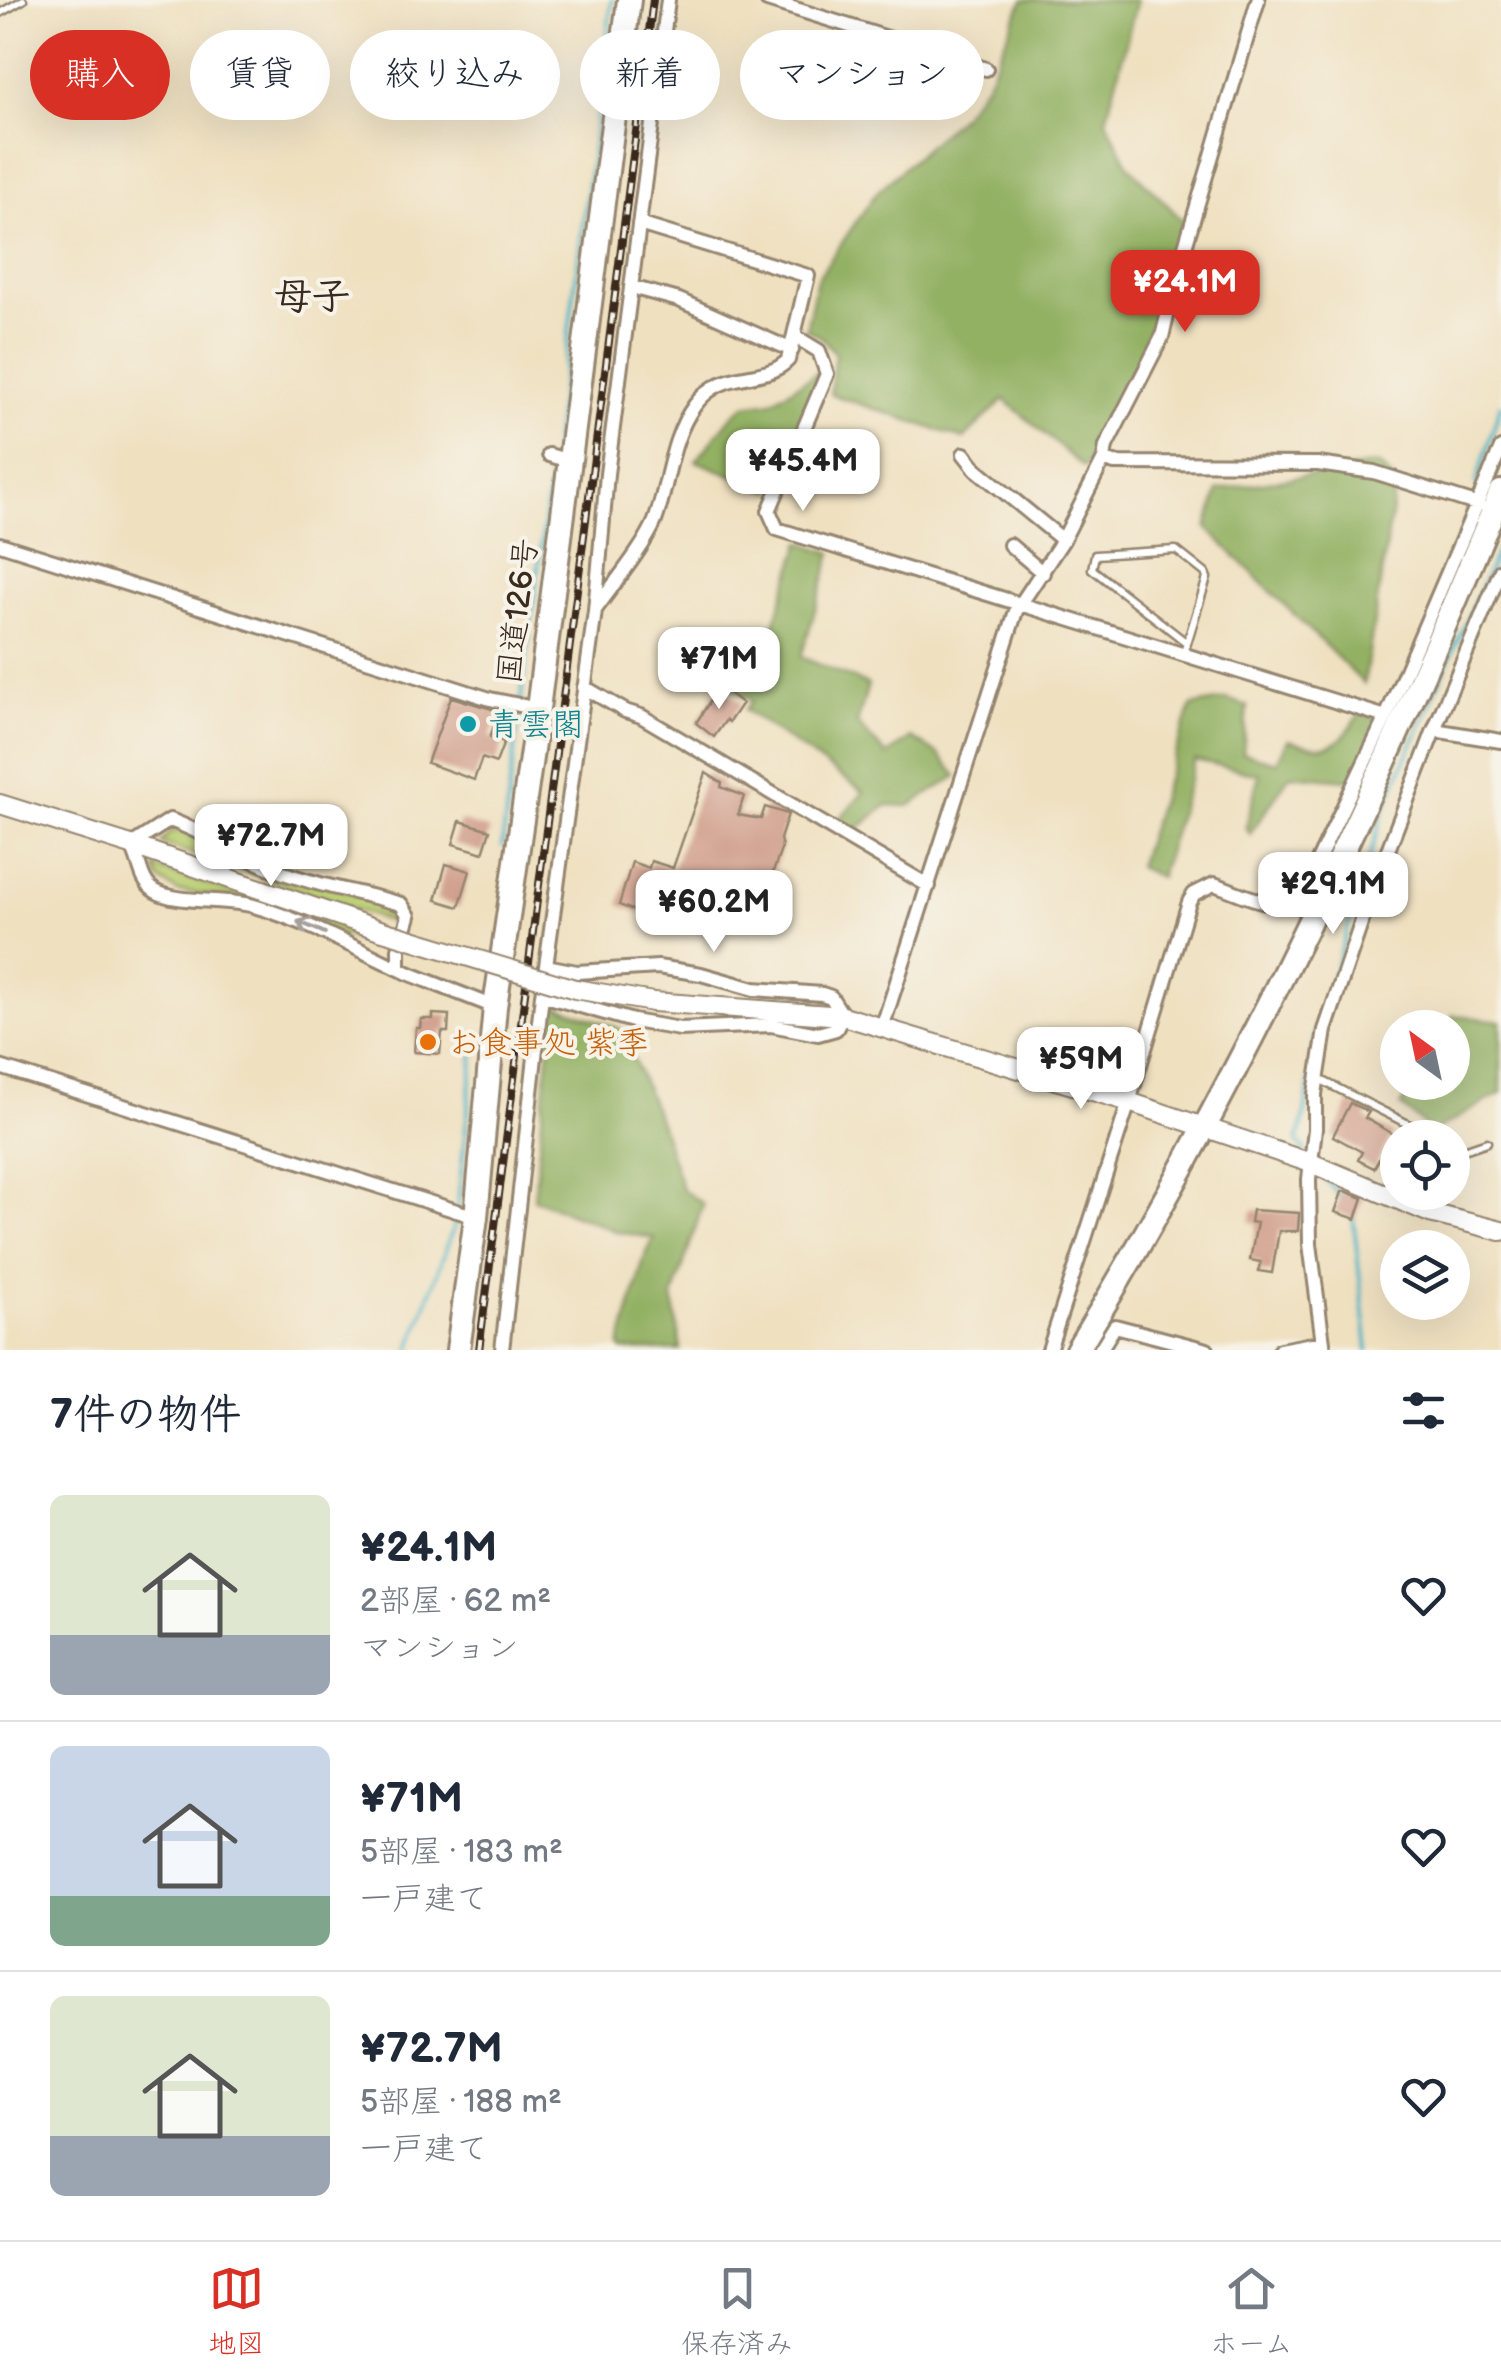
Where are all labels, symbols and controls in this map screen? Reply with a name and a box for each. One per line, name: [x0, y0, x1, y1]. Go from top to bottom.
chip: 購入: [30, 30, 170, 120]
chip: 賃貸: [190, 30, 330, 120]
chip: 絞り込み: [350, 30, 560, 120]
chip: 新着: [580, 30, 720, 120]
chip: マンション: [740, 30, 984, 120]
pin: ¥24.1M: [1104, 250, 1266, 335]
text: ¥24.1M: [1133, 263, 1237, 302]
district label: 母子: [274, 275, 350, 320]
pin: ¥45.4M: [722, 429, 884, 514]
text: ¥45.4M: [748, 442, 858, 481]
street label: 国道126号: [490, 536, 547, 686]
pin: ¥71M: [660, 627, 778, 712]
text: ¥71M: [680, 640, 758, 679]
place label: 青雲閣: [488, 706, 584, 745]
marker: 青雲閣: [457, 713, 479, 735]
pin: ¥72.7M: [190, 804, 352, 889]
text: ¥72.7M: [217, 817, 325, 856]
pin: ¥29.1M: [1252, 852, 1414, 937]
text: ¥29.1M: [1280, 865, 1386, 904]
pin: ¥60.2M: [633, 870, 795, 955]
text: ¥60.2M: [658, 883, 770, 922]
one-way arrow: [296, 917, 327, 935]
north arrow: [1380, 1010, 1470, 1100]
map controls: [1380, 1010, 1470, 1320]
place label: お食事処 紫季: [448, 1024, 649, 1063]
pin: ¥59M: [1022, 1027, 1140, 1112]
marker: お食事処 紫季: [417, 1031, 439, 1053]
text: ¥59M: [1039, 1040, 1123, 1079]
button: locate: [1380, 1120, 1470, 1210]
button: layers: [1380, 1230, 1470, 1320]
icon: filters: [1396, 1383, 1451, 1438]
text: 7件の物件: [50, 1390, 241, 1441]
text: ¥24.1M: [360, 1523, 497, 1574]
icon: home: [130, 1535, 250, 1655]
icon: heart: [1396, 1568, 1451, 1623]
text: 2部屋 · 62 m²: [360, 1582, 551, 1621]
text: マンション: [360, 1629, 519, 1668]
text: ¥71M: [360, 1774, 463, 1825]
icon: home: [130, 1786, 250, 1906]
icon: heart: [1396, 1819, 1451, 1874]
text: 5部屋 · 183 m²: [360, 1833, 563, 1872]
text: 一戸建て: [360, 1880, 488, 1919]
text: ¥72.7M: [360, 2024, 503, 2075]
icon: home: [130, 2036, 250, 2156]
icon: heart: [1396, 2069, 1451, 2124]
text: 5部屋 · 188 m²: [360, 2083, 562, 2122]
text: 一戸建て: [360, 2130, 488, 2169]
tab: 地図: [208, 2261, 264, 2361]
tab: 保存済み: [681, 2261, 793, 2361]
tab: ホーム: [1210, 2261, 1293, 2361]

